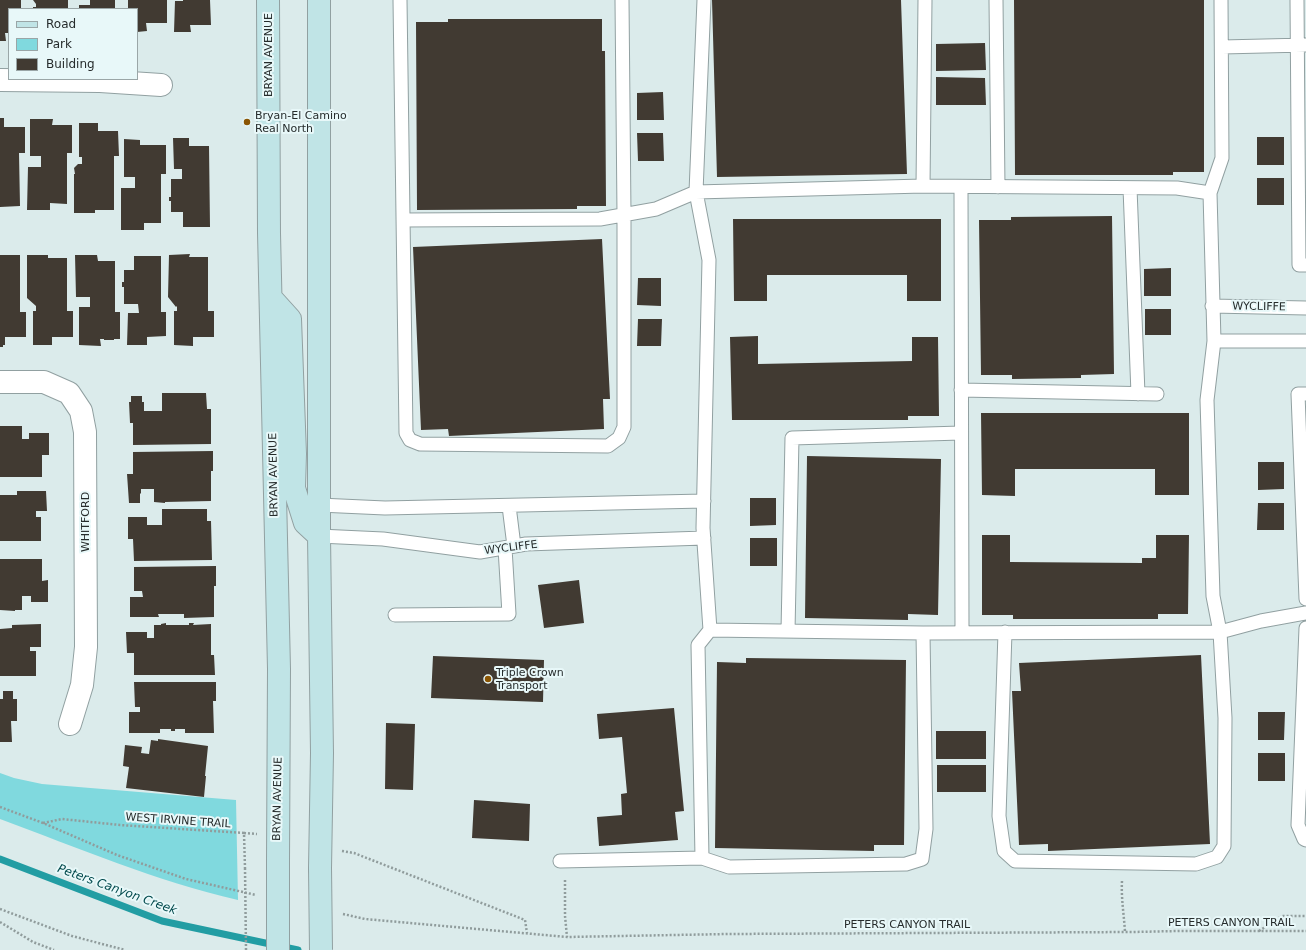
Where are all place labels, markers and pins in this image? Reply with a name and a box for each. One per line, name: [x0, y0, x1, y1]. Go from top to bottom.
place label: Bryan-El Camino Real North: [255, 109, 347, 135]
marker: Bryan-El Camino Real North: [242, 117, 252, 127]
place label: Triple Crown Transport: [496, 666, 564, 692]
marker: Triple Crown Transport: [483, 674, 493, 684]

